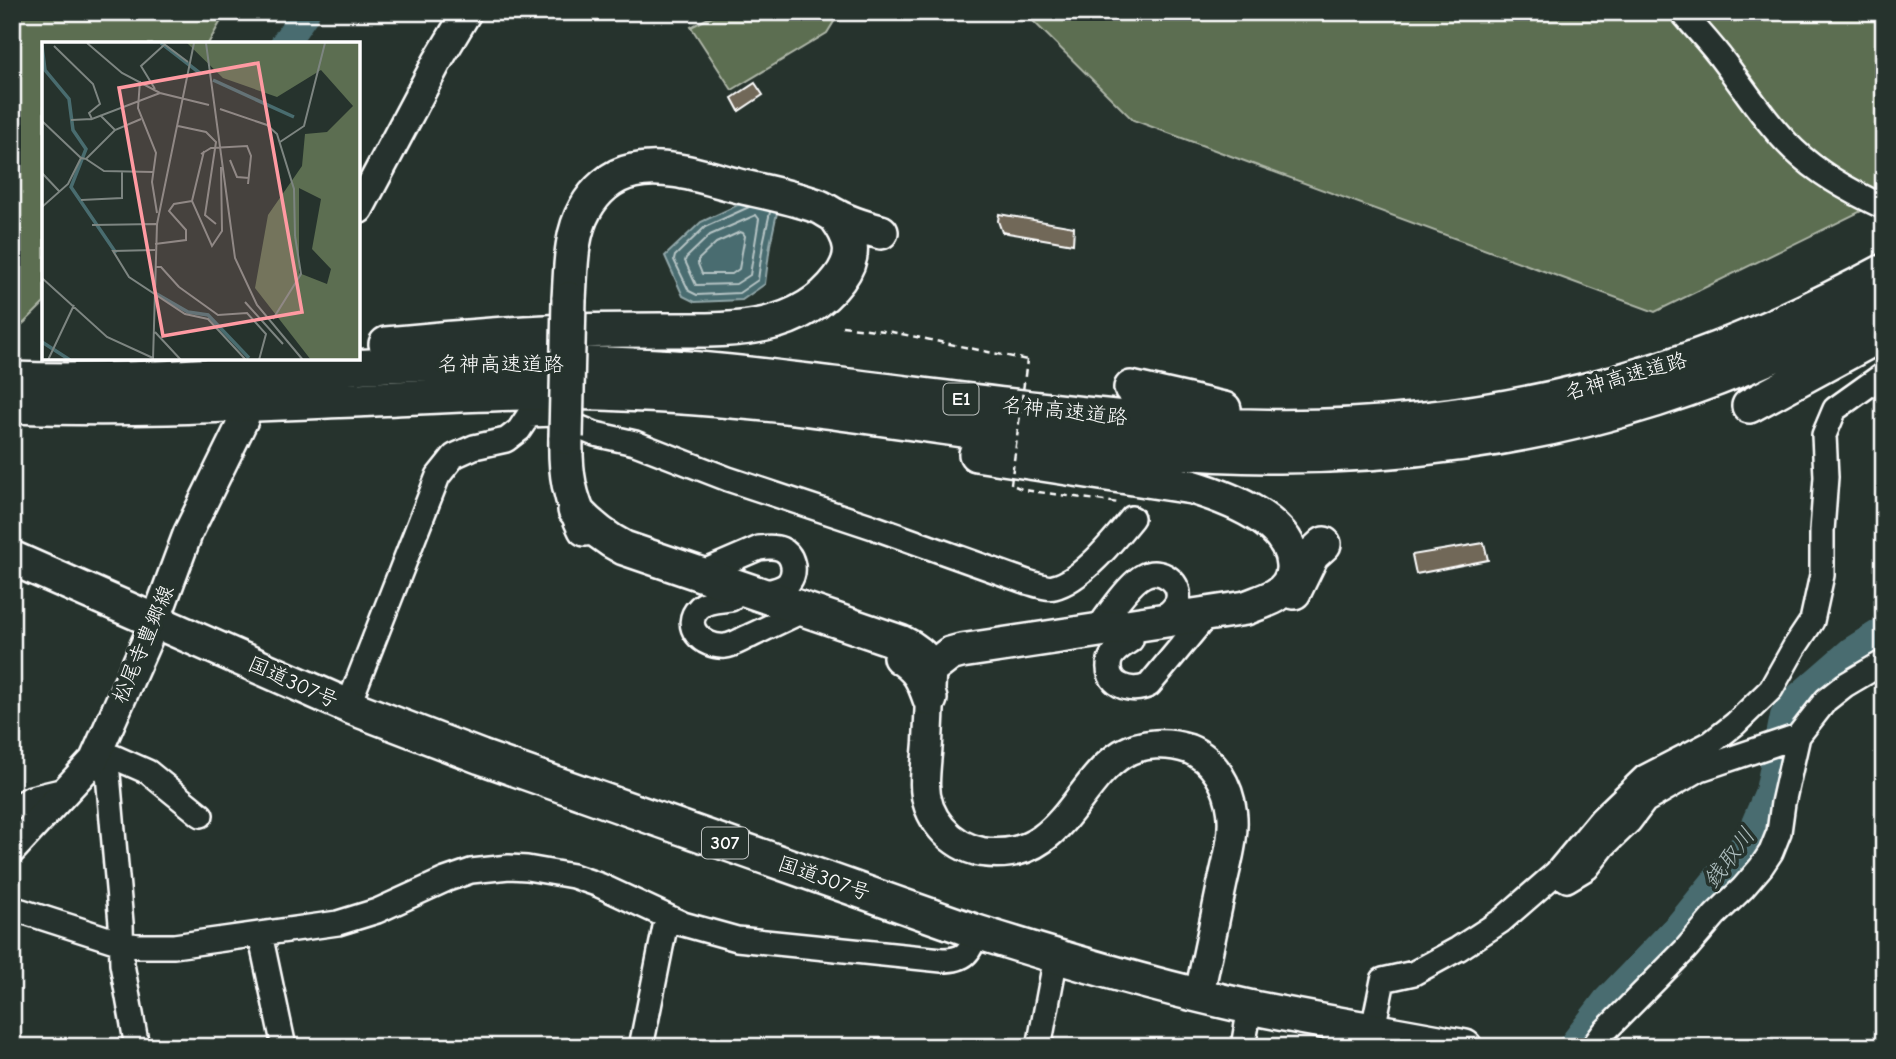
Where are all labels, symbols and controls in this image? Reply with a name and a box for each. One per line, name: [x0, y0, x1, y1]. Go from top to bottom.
inset map: [42, 42, 360, 360]
street label: 名神高速道路: [1562, 347, 1690, 405]
street label: 名神高速道路: [438, 352, 564, 376]
road number: E1: [944, 384, 978, 414]
street label: 名神高速道路: [1001, 392, 1129, 430]
street label: 松尾寺豊郷線: [107, 581, 179, 707]
street label: 国道307号: [244, 651, 342, 713]
water label: 銭取川: [1697, 822, 1761, 894]
road number: 307: [702, 828, 748, 858]
street label: 国道307号: [775, 851, 873, 905]

